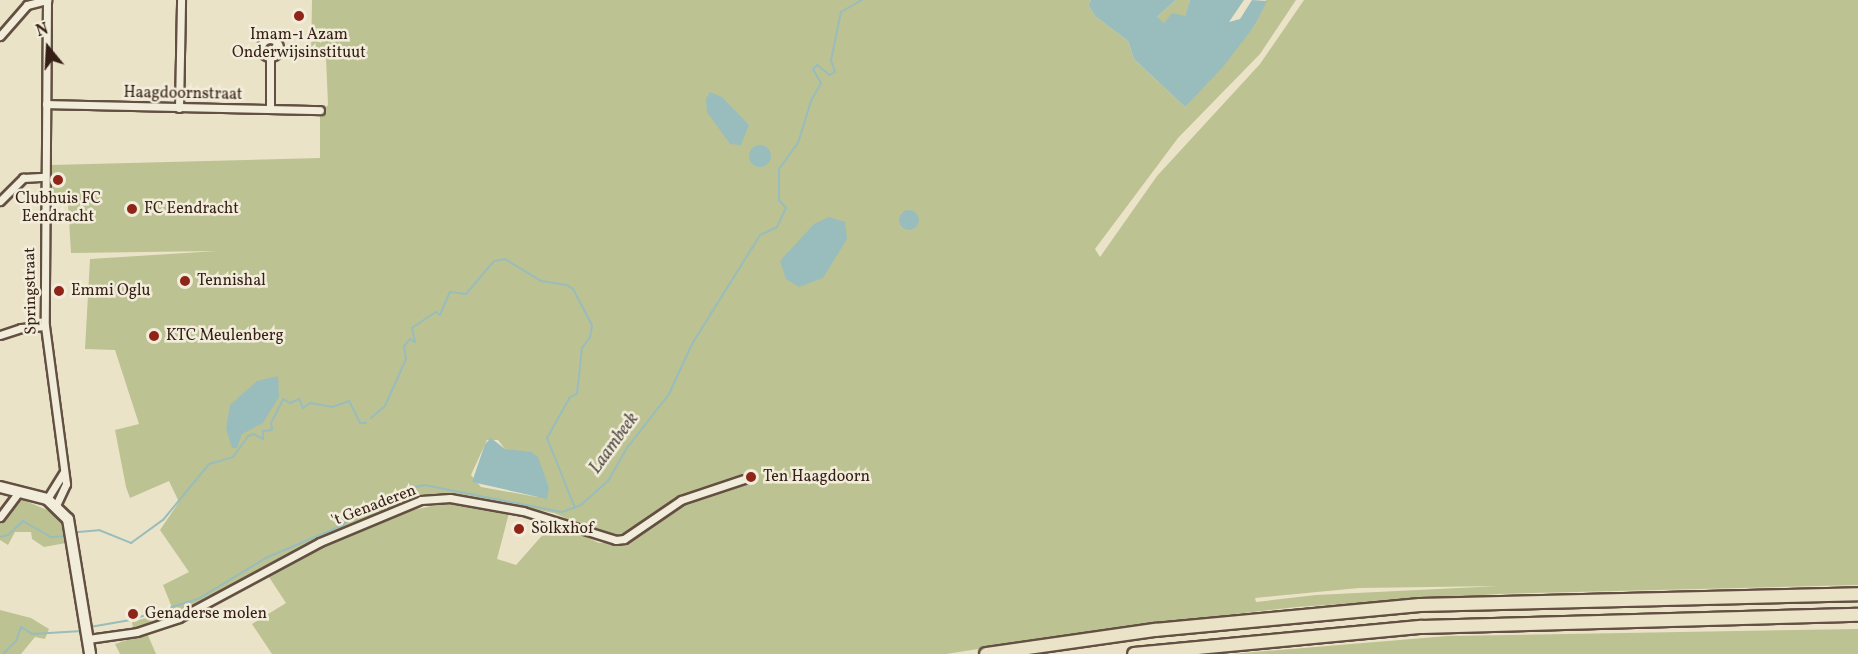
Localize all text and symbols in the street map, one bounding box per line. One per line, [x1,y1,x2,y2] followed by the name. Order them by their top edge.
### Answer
[292,9,306,23] marker: Imam-ı Azam Onderwijsinstituut
[18,18,78,78] north arrow
[34,19,51,43] text: N
[232,25,366,63] place label: Imam-ı Azam Onderwijsinstituut
[123,83,243,105] street label: Haagdoornstraat
[51,173,65,187] marker: Clubhuis FC Eendracht
[15,189,101,227] place label: Clubhuis FC Eendracht
[144,199,239,219] place label: FC Eendracht
[125,202,139,216] marker: FC Eendracht
[21,247,41,335] street label: Springstraat
[197,271,266,291] place label: Tennishal
[178,274,192,288] marker: Tennishal
[71,281,151,301] place label: Emmi Oglu
[52,284,66,298] marker: Emmi Oglu
[166,326,284,346] place label: KTC Meulenberg
[147,329,161,343] marker: KTC Meulenberg
[586,409,644,479] water label: Laambeek
[763,467,870,487] place label: Ten Haagdoorn
[744,470,758,484] marker: Ten Haagdoorn
[329,481,419,531] street label: 't Genaderen
[531,519,594,539] place label: Solkxhof
[512,522,526,536] marker: Solkxhof
[145,604,267,624] place label: Genaderse molen
[126,607,140,621] marker: Genaderse molen

